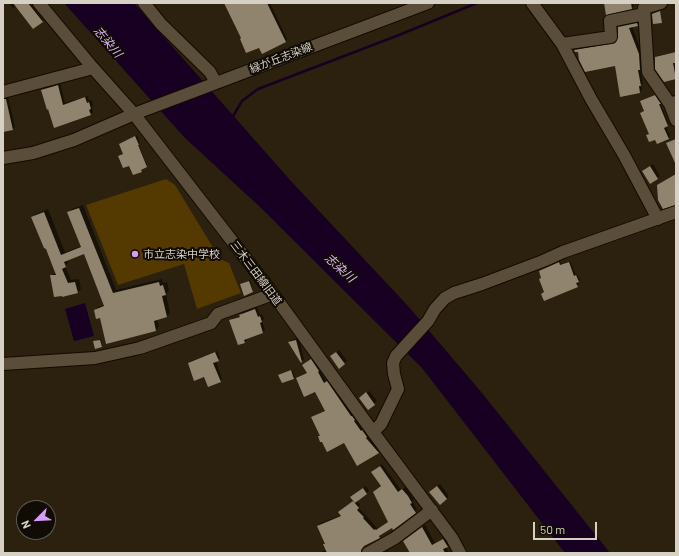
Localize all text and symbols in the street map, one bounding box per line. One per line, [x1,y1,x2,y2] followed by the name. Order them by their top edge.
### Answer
[91,24,125,60] water label: 志染川
[248,40,314,76] street label: 緑が丘志染線
[228,238,284,308] street label: 三木三田線旧道
[143,247,220,261] place label: 市立志染中学校
[130,249,140,259] marker: 市立志染中学校
[322,251,358,285] water label: 志染川
[16,500,56,540] north arrow
[535,514,599,540] scale bar
[18,519,33,531] text: N
[540,522,565,536] text: 50 m

